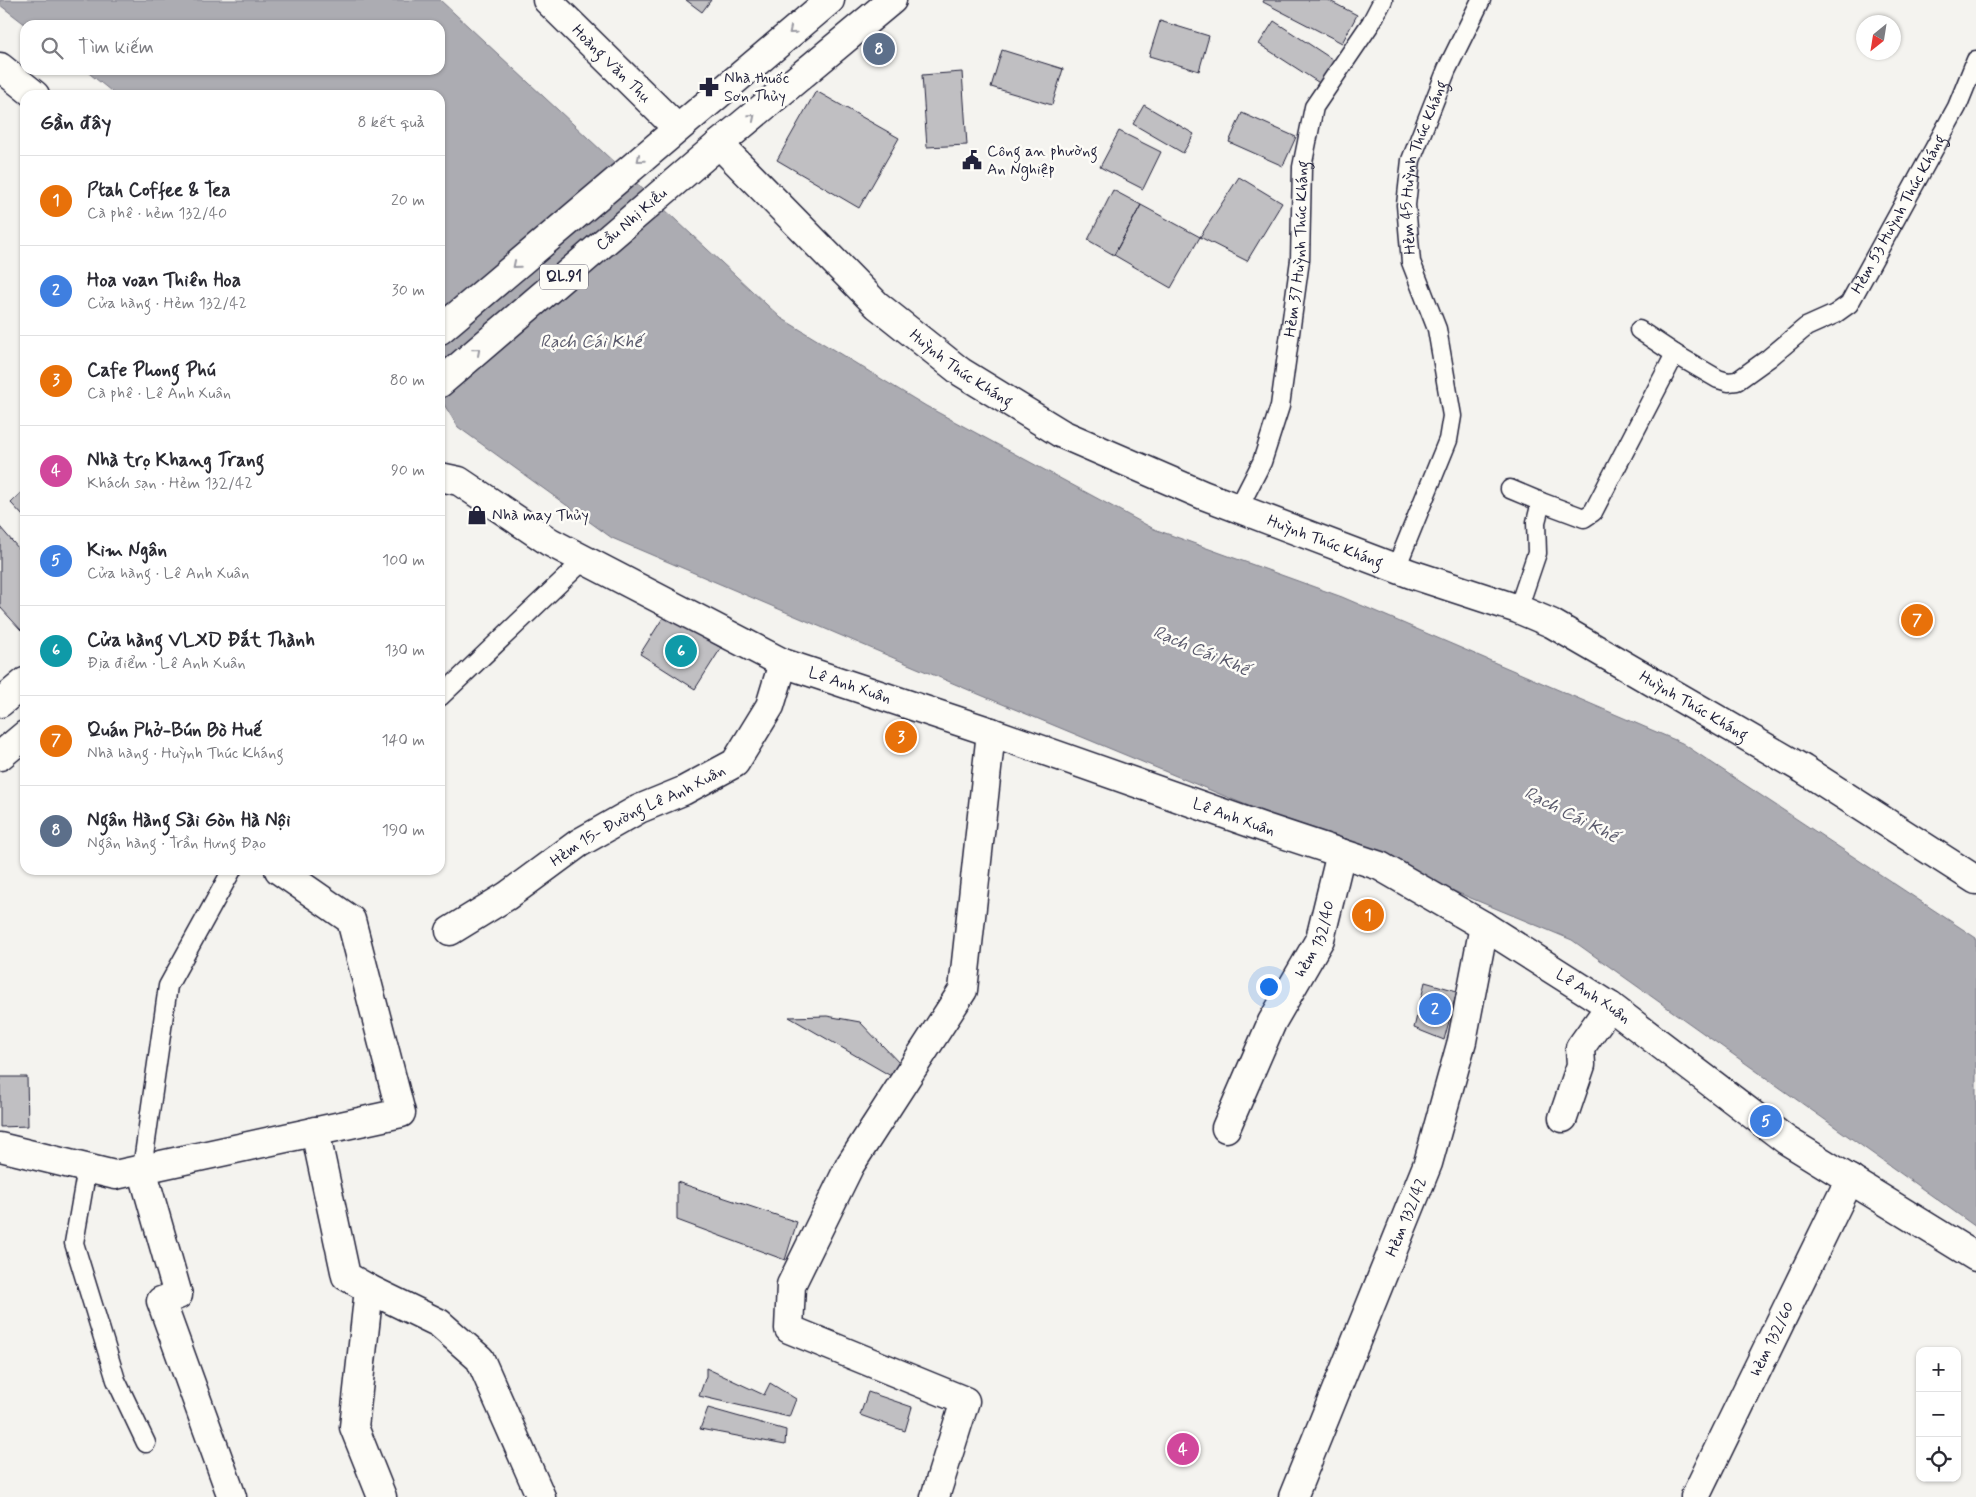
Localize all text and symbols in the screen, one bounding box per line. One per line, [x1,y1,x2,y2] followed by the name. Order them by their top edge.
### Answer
[1856,15,1901,60] north arrow
[20,20,445,75] search box
[567,20,656,108] street label: Hoàng Văn Thụ
[789,26,798,34] one-way arrow
[863,30,895,68] pin: 8
[38,34,66,62] icon: search
[78,35,154,60] text: Tìm kiếm
[724,68,790,107] place label: Nhà thuốc Sơn Thủy
[698,76,720,98] pharmacy icon: Nhà thuốc Sơn Thủy
[1395,77,1453,256] street label: Hẻm 45 Huỳnh Thúc Kháng
[40,109,111,137] text: Gần đây
[358,112,425,133] text: 8 kết quả
[746,114,755,123] one-way arrow
[1846,131,1951,297] street label: Hẻm 53 Huỳnh Thúc Kháng
[987,141,1098,181] place label: Công an phường An Nghiệp
[961,149,983,171] public building icon: Công an phường An Nghiệp
[636,154,645,163] one-way arrow
[1279,158,1315,338] street label: Hẻm 37 Huỳnh Thúc Kháng
[87,178,231,203] text: Ptah Coffee & Tea
[591,183,671,255] street label: Cầu Nhị Kiều
[52,190,60,211] text: 1
[391,190,425,211] text: 20 m
[87,203,227,224] text: Cà phê · hẻm 132/40
[513,259,522,267] one-way arrow
[540,264,588,290] road number: QL.91
[87,268,241,293] text: Hoa voan Thiên Hoa
[52,280,60,301] text: 2
[392,280,425,301] text: 30 m
[87,293,247,314] text: Cửa hàng · Hẻm 132/42
[905,324,1017,413] street label: Huỳnh Thúc Kháng
[540,330,646,354] water label: Rạch Cái Khế
[471,348,480,357] one-way arrow
[87,358,215,383] text: Cafe Phong Phú
[52,370,60,391] text: 3
[390,370,425,391] text: 80 m
[87,383,231,404] text: Cà phê · Lê Anh Xuân
[87,448,264,473] text: Nhà trọ Khang Trang
[51,460,61,481] text: 4
[391,460,425,481] text: 90 m
[87,473,253,494] text: Khách sạn · Hẻm 132/42
[466,504,488,526] shop icon: Nhà may Thủy
[492,505,589,526] place label: Nhà may Thủy
[1264,510,1386,574] street label: Huỳnh Thúc Kháng
[87,538,167,563] text: Kim Ngân
[51,550,61,571] text: 5
[382,550,425,571] text: 100 m
[87,563,249,584] text: Cửa hàng · Lê Anh Xuân
[1901,601,1933,639] pin: 7
[1149,620,1257,684] water label: Rạch Cái Khế
[87,628,315,653] text: Cửa hàng VLXD Đắt Thành
[665,632,697,670] pin: 6
[52,640,60,661] text: 6
[384,640,425,661] text: 130 m
[87,653,246,674] text: Địa điểm · Lê Anh Xuân
[806,662,894,709] street label: Lê Anh Xuân
[1635,666,1752,746] street label: Huỳnh Thúc Kháng
[87,718,262,743] text: Quán Phở-Bún Bò Huế
[885,718,917,756] pin: 3
[51,730,61,751] text: 7
[381,730,425,751] text: 140 m
[87,743,284,764] text: Nhà hàng · Huỳnh Thúc Kháng
[546,760,729,871] street label: Hẻm 15- Đường Lê Anh Xuân
[1520,781,1626,851] water label: Rạch Cái Khế
[1190,793,1278,841] street label: Lê Anh Xuân
[87,808,291,833] text: Ngân Hàng Sài Gòn Hà Nội
[51,820,61,841] text: 8
[382,820,425,841] text: 190 m
[87,833,266,854] text: Ngân hàng · Trần Hưng Đạo
[1352,896,1384,934] pin: 1
[1290,898,1340,981] street label: hẻm 132/40
[1552,964,1635,1029] street label: Lê Anh Xuân
[1256,974,1282,1000] your location
[1419,990,1451,1028] pin: 2
[1750,1102,1782,1140] pin: 5
[1381,1174,1432,1260] street label: Hẻm 132/42
[1745,1298,1799,1380] street label: hẻm 132/60
[1916,1347,1961,1482] map controls
[1916,1347,1961,1392] button: +
[1916,1392,1961,1437] button: −
[1167,1430,1199,1468] pin: 4
[1916,1437,1961,1482] button: locate

